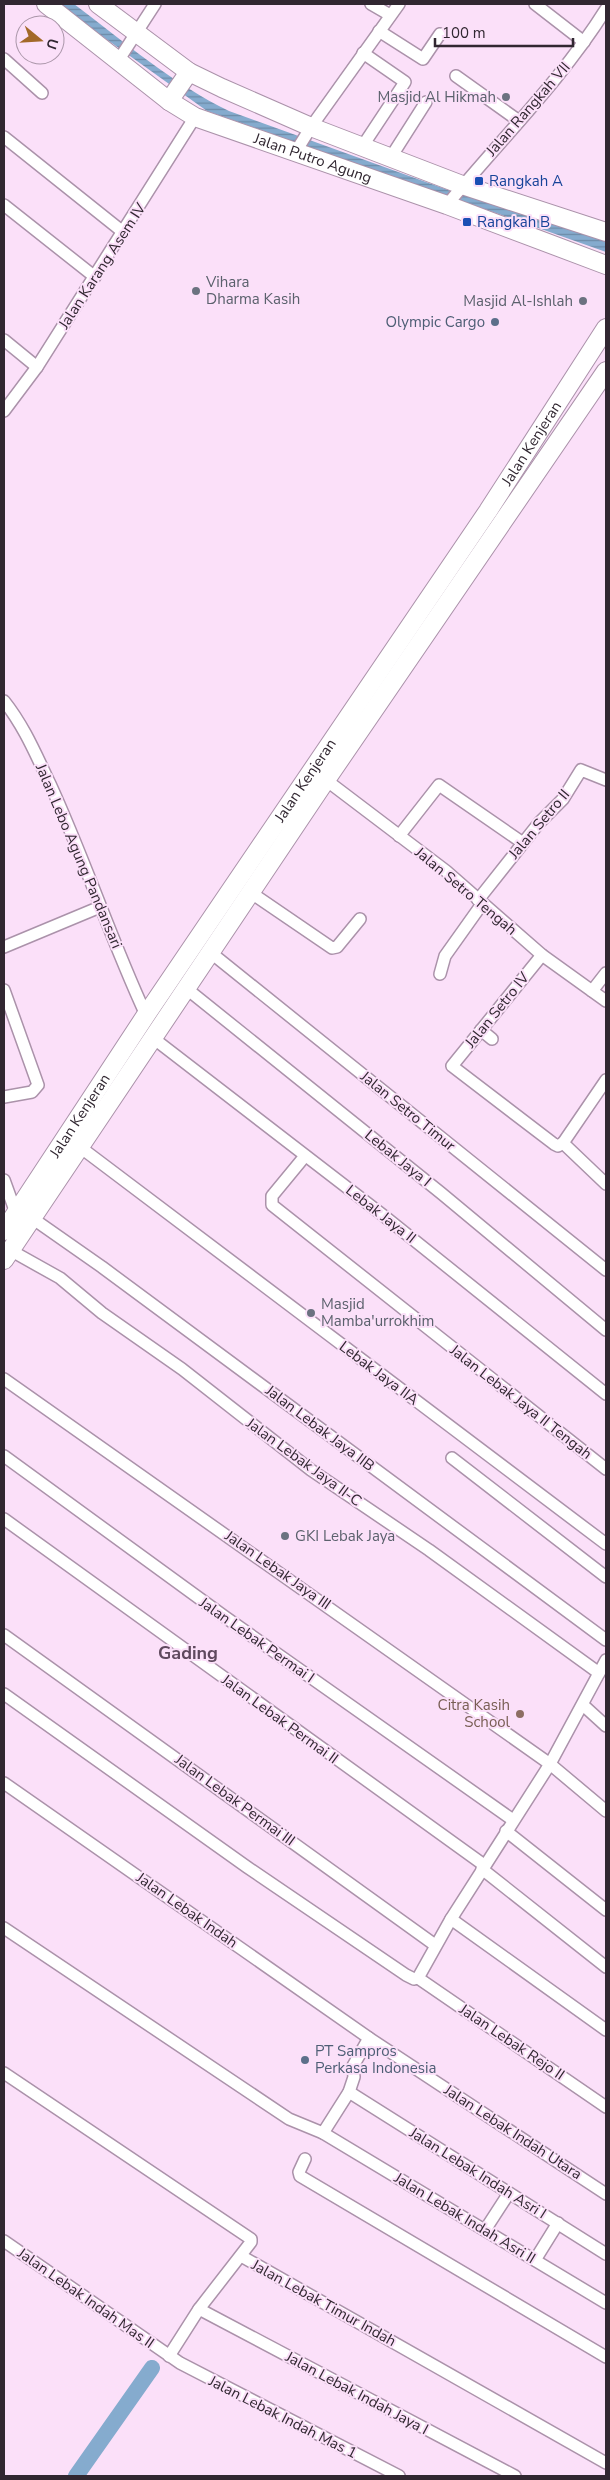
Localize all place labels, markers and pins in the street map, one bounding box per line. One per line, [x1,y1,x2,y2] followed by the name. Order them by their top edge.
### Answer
[377,87,496,107] place label: Masjid Al Hikmah
[500,91,512,103] marker: Masjid Al Hikmah
[489,171,563,191] place label: Rangkah A
[473,175,485,187] marker: Rangkah A
[477,212,550,232] place label: Rangkah B
[461,216,473,228] marker: Rangkah B
[205,272,300,309] place label: Vihara Dharma Kasih
[190,285,202,297] marker: Vihara Dharma Kasih
[463,291,573,311] place label: Masjid Al-Ishlah
[577,295,589,307] marker: Masjid Al-Ishlah
[385,312,485,332] place label: Olympic Cargo
[489,316,501,328] marker: Olympic Cargo
[321,1294,434,1331] place label: Masjid Mamba'urrokhim
[305,1307,317,1319] marker: Masjid Mamba'urrokhim
[295,1526,395,1546] place label: GKI Lebak Jaya
[279,1530,291,1542] marker: GKI Lebak Jaya
[438,1695,511,1732] place label: Citra Kasih School
[514,1708,526,1720] marker: Citra Kasih School
[315,2041,437,2078] place label: PT Sampros Perkasa Indonesia
[299,2054,311,2066] marker: PT Sampros Perkasa Indonesia

